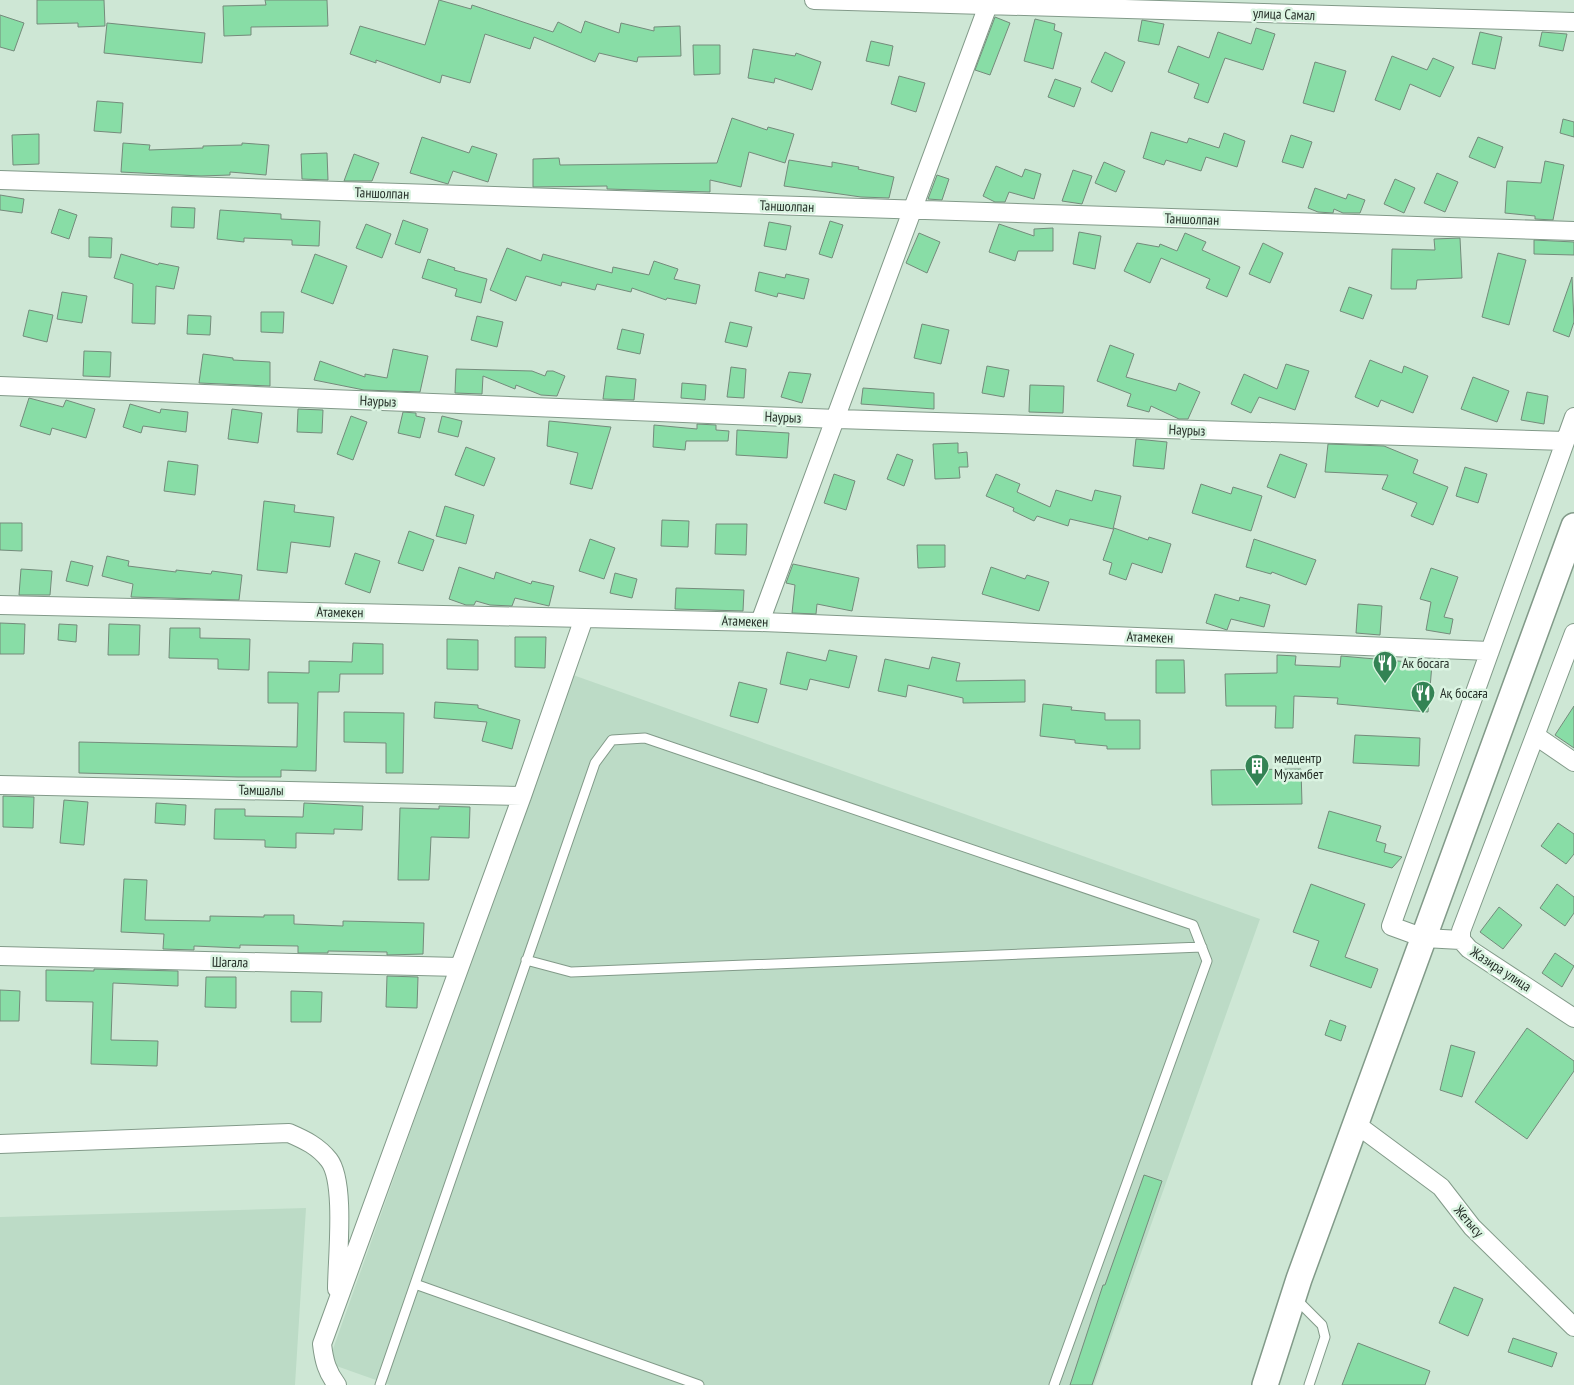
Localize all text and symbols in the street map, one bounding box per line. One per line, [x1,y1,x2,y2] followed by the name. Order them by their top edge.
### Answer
[1253,4,1315,24] street label: улица Самал
[354,183,410,203] street label: Таншолпан
[759,196,815,216] street label: Таншолпан
[1164,209,1220,229] street label: Таншолпан
[359,391,397,411] street label: Наурыз
[764,407,802,427] street label: Наурыз
[1168,420,1206,440] street label: Наурыз
[317,603,363,621] street label: Атамекен
[721,611,769,631] street label: Атамекен
[1126,627,1174,647] street label: Атамекен
[1372,650,1398,684] restaurant icon: Ак босага
[1402,654,1449,672] place label: Ак босага
[1410,680,1436,714] restaurant icon: Ақ босаға
[1440,684,1488,702] place label: Ақ босаға
[1274,749,1324,783] place label: медцентр Мухамбет
[1244,753,1270,787] building icon: медцентр Мухамбет
[238,781,284,799] street label: Тамшалы
[1466,942,1535,995] street label: Жазира улица
[212,953,248,971] street label: Шагала
[1450,1201,1488,1241] street label: Жетысу

